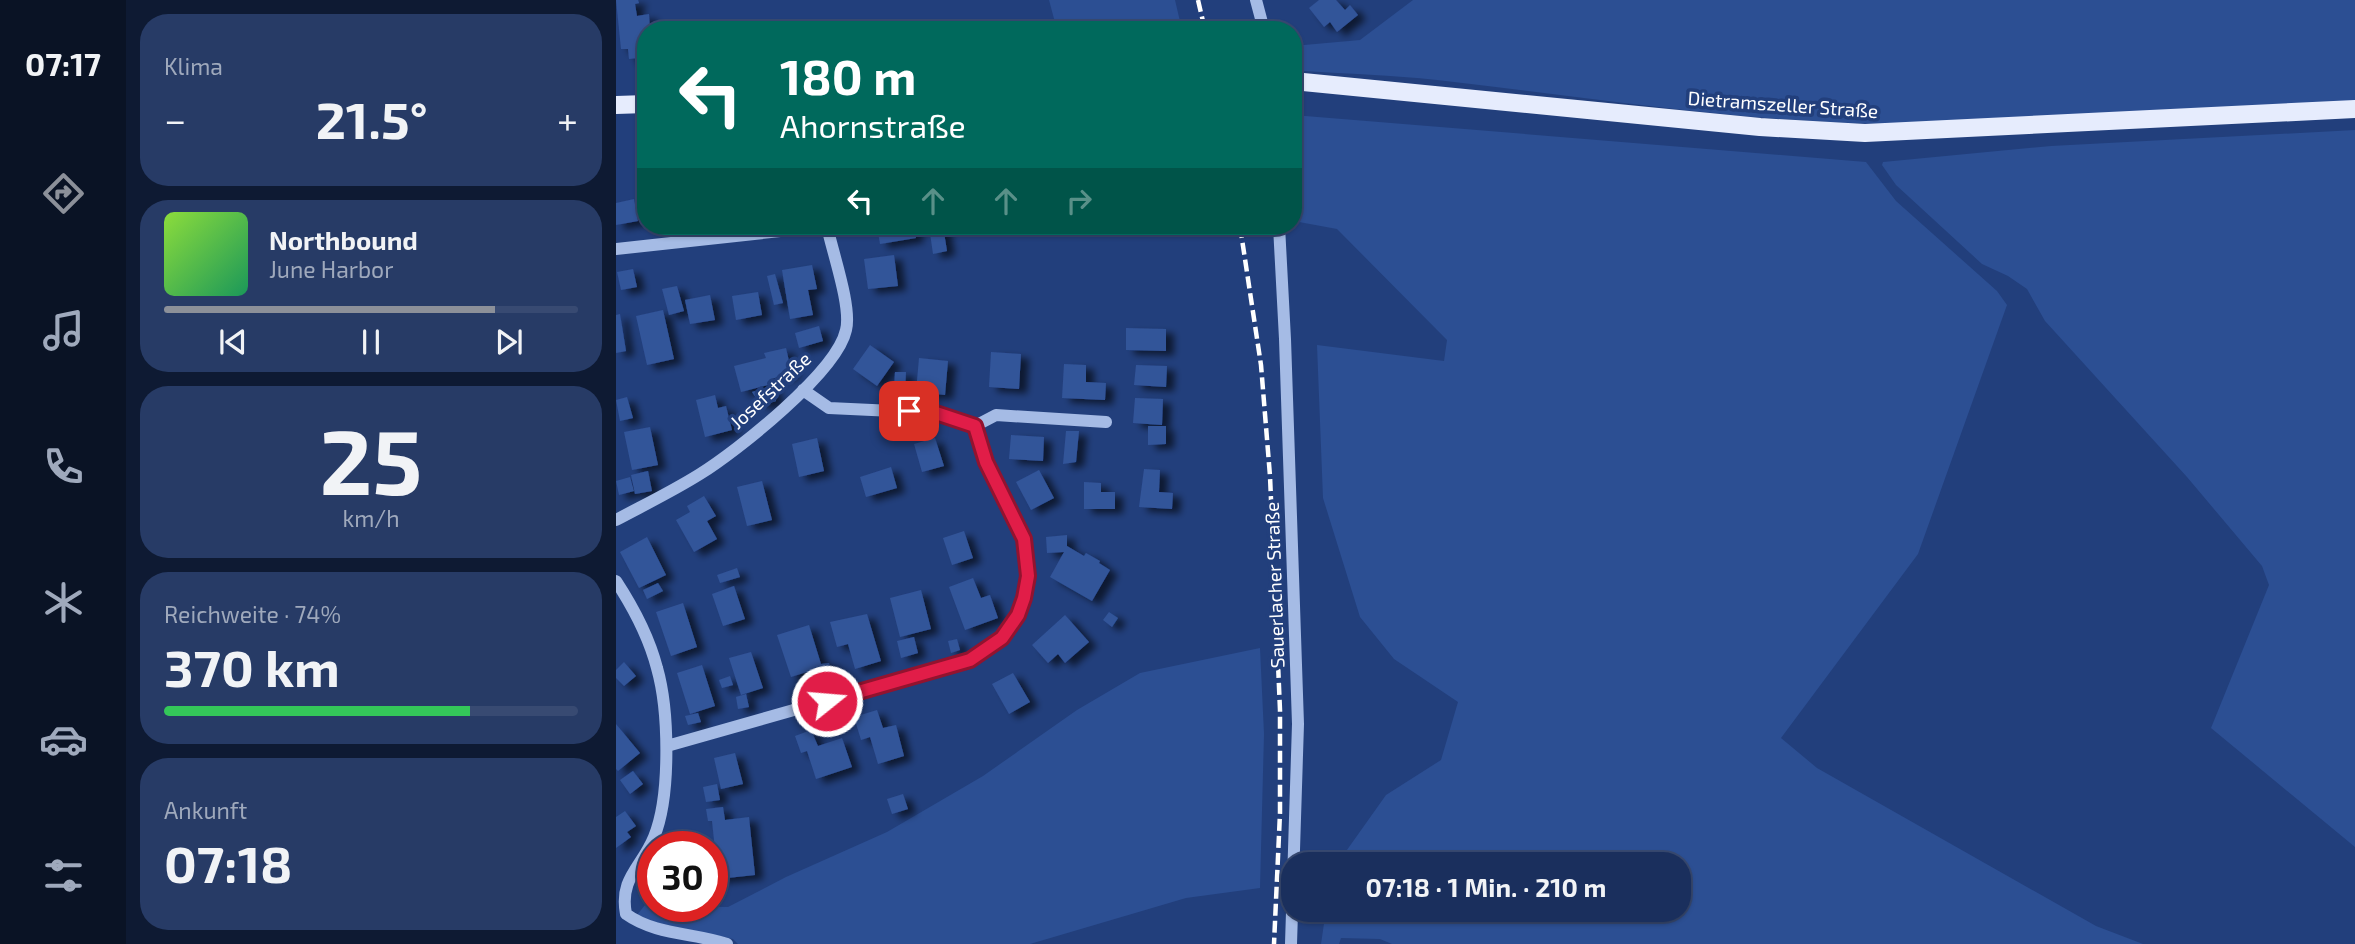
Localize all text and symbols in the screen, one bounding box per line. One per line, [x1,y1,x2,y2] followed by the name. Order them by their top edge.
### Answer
[25,44,101,82] text: 07:17
[780,46,916,105] text: 180 m
[665,49,756,140] icon: left
[164,52,223,80] text: Klima
[1687,86,1879,122] street label: Dietramszeller Straße
[316,87,428,149] text: 21.5°
[164,96,186,142] text: −
[557,96,578,142] text: +
[780,106,966,144] text: Ahornstraße
[39,169,88,218] icon: directions
[841,182,879,220] icon: left
[914,182,952,220] icon: ahead
[987,182,1025,220] icon: ahead
[1060,182,1098,220] icon: right
[269,224,418,255] text: Northbound
[269,255,393,283] text: June Harbor
[39,306,88,355] icon: music
[214,323,252,361] icon: previous
[352,323,390,361] icon: pause
[490,323,528,361] icon: next
[725,347,815,433] street label: Josefstraße
[879,381,939,441] pin
[890,392,928,430] icon: arrive
[319,404,423,513] text: 25
[39,442,88,491] icon: phone
[1260,501,1288,669] street label: Sauerlacher Straße
[342,504,400,532] text: km/h
[39,578,88,627] icon: climate
[164,600,341,628] text: Reichweite · 74%
[164,635,340,697] text: 370 km
[790,664,864,738] position arrow
[39,715,88,764] icon: car
[164,796,247,824] text: Ankunft
[164,831,293,893] text: 07:18
[637,831,728,922] speed limit sign: 30
[39,851,88,900] icon: filters
[1366,871,1606,902] text: 07:18 · 1 Min. · 210 m

